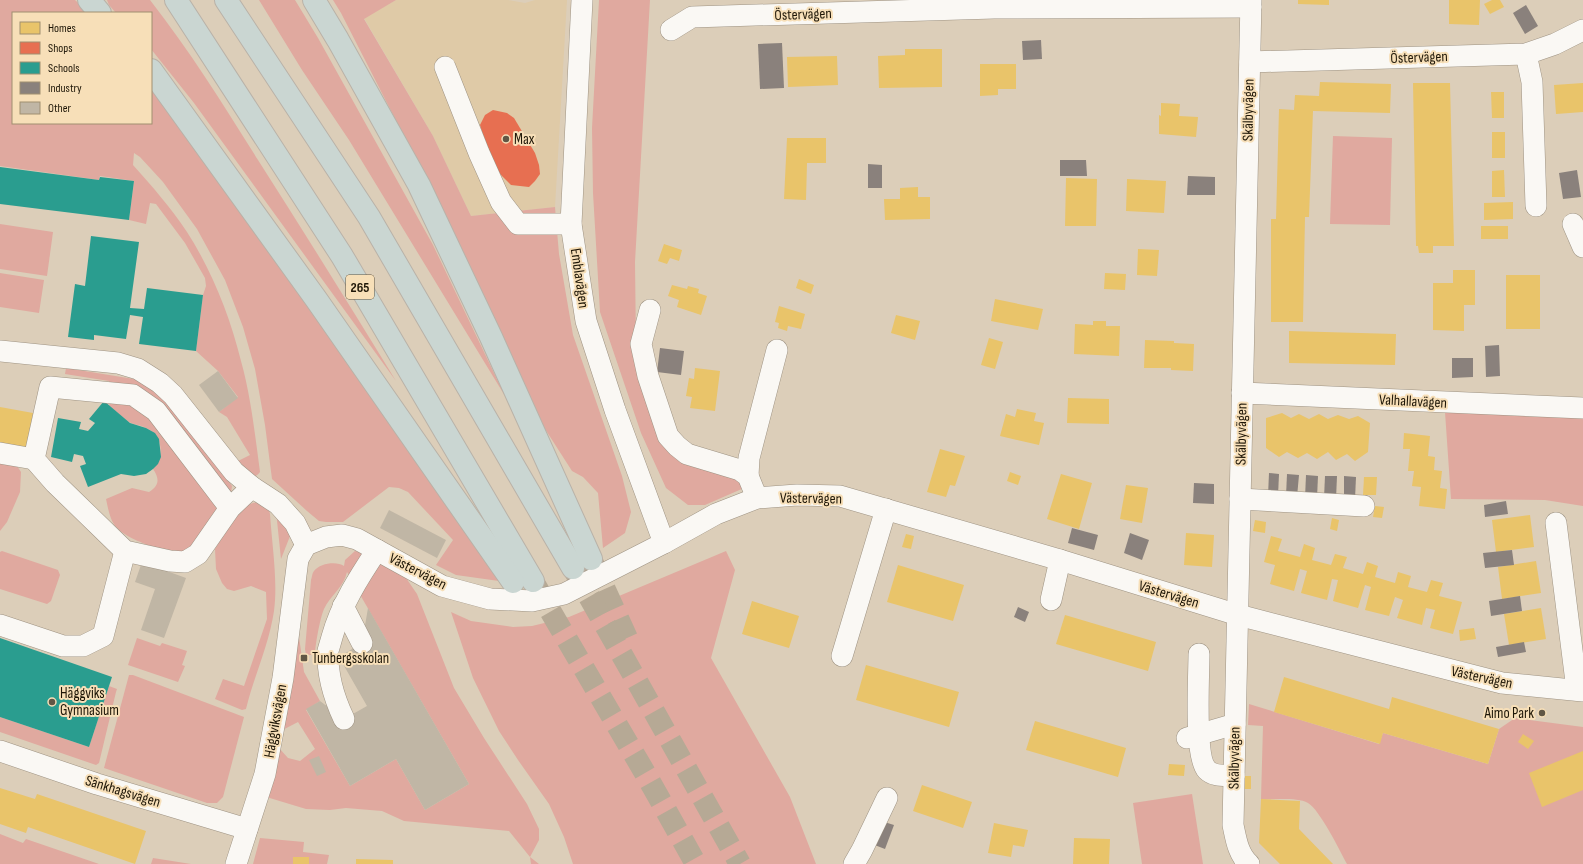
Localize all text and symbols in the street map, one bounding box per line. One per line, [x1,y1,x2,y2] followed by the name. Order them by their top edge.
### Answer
[774,4,832,25] street label: Östervägen
[12,12,152,124] legend
[48,21,76,36] text: Homes
[48,41,73,56] text: Shops
[1390,47,1448,68] street label: Östervägen
[48,61,80,76] text: Schools
[1238,79,1259,141] street label: Skälbyvägen
[48,81,82,96] text: Industry
[48,101,72,116] text: Other
[514,130,535,149] place label: Max
[501,134,511,144] marker: Max
[566,247,593,309] street label: Emblavägen
[346,275,374,299] road number: 265
[1379,390,1447,413] street label: Valhallavägen
[1231,403,1252,465] street label: Skälbyvägen
[780,488,842,509] street label: Västervägen
[386,549,450,594] street label: Västervägen
[1136,576,1201,613] street label: Västervägen
[312,649,389,668] place label: Tunbergsskolan
[299,653,309,663] marker: Tunbergsskolan
[1450,662,1514,693] street label: Västervägen
[260,683,291,759] street label: Häggviksvägen
[60,684,119,720] place label: Häggviks Gymnasium
[47,697,57,707] marker: Häggviks Gymnasium
[1484,704,1534,723] place label: Aimo Park
[1537,708,1547,718] marker: Aimo Park
[1224,727,1245,789] street label: Skälbyvägen
[83,771,163,812] street label: Sänkhagsvägen

